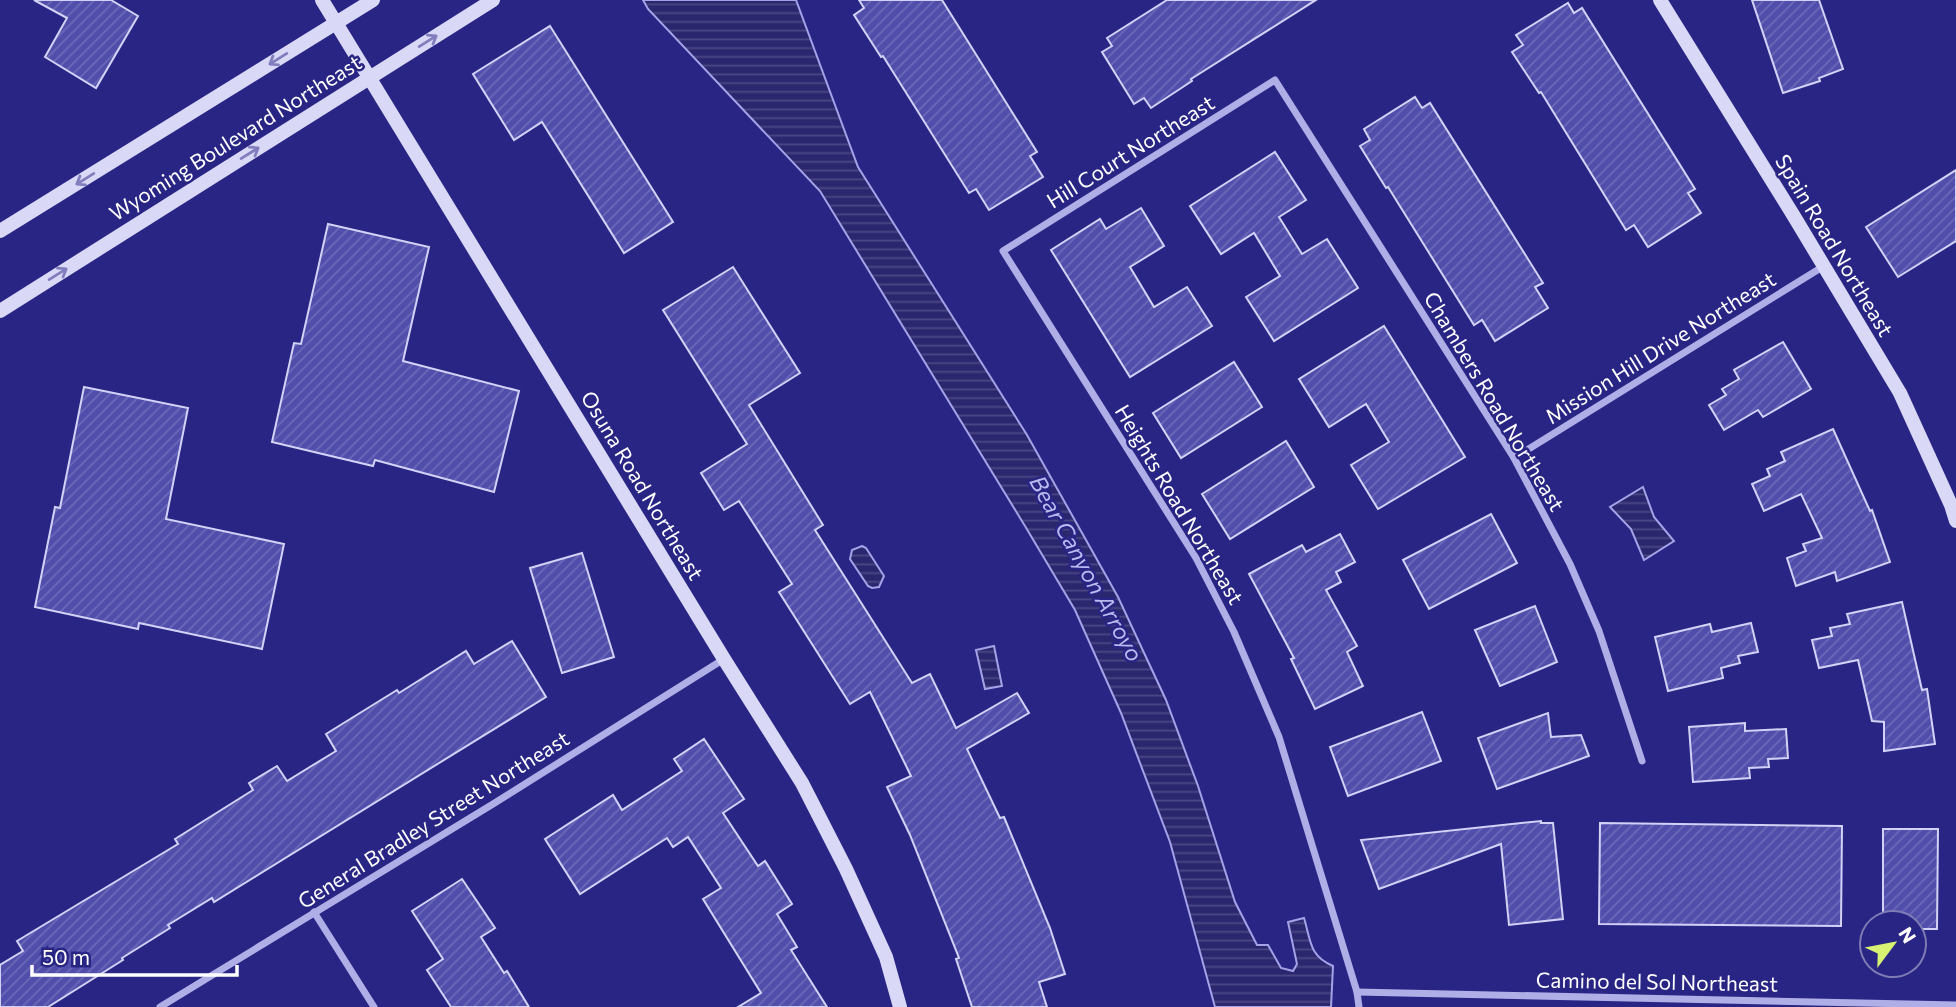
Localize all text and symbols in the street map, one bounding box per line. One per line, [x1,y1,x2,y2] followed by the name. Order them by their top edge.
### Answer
[417,34,437,48] one-way arrow
[104,49,366,225] street label: Wyoming Boulevard Northeast
[269,52,288,67] one-way arrow
[1041,89,1219,213] street label: Hill Court Northeast
[240,146,259,160] one-way arrow
[1771,149,1899,341] street label: Spain Road Northeast
[75,172,95,186] one-way arrow
[1540,266,1780,428] street label: Mission Hill Drive Northeast
[47,267,67,281] one-way arrow
[1420,287,1570,515] street label: Chambers Road Northeast
[577,386,709,584] street label: Osuna Road Northeast
[1110,400,1250,608] street label: Heights Road Northeast
[1024,470,1150,666] water label: Bear Canyon Arroyo
[293,725,573,913] street label: General Bradley Street Northeast
[1858,909,1928,979] north arrow
[1894,923,1921,947] text: N
[32,934,236,978] scale bar
[42,944,90,969] text: 50 m
[1536,966,1778,996] street label: Camino del Sol Northeast

